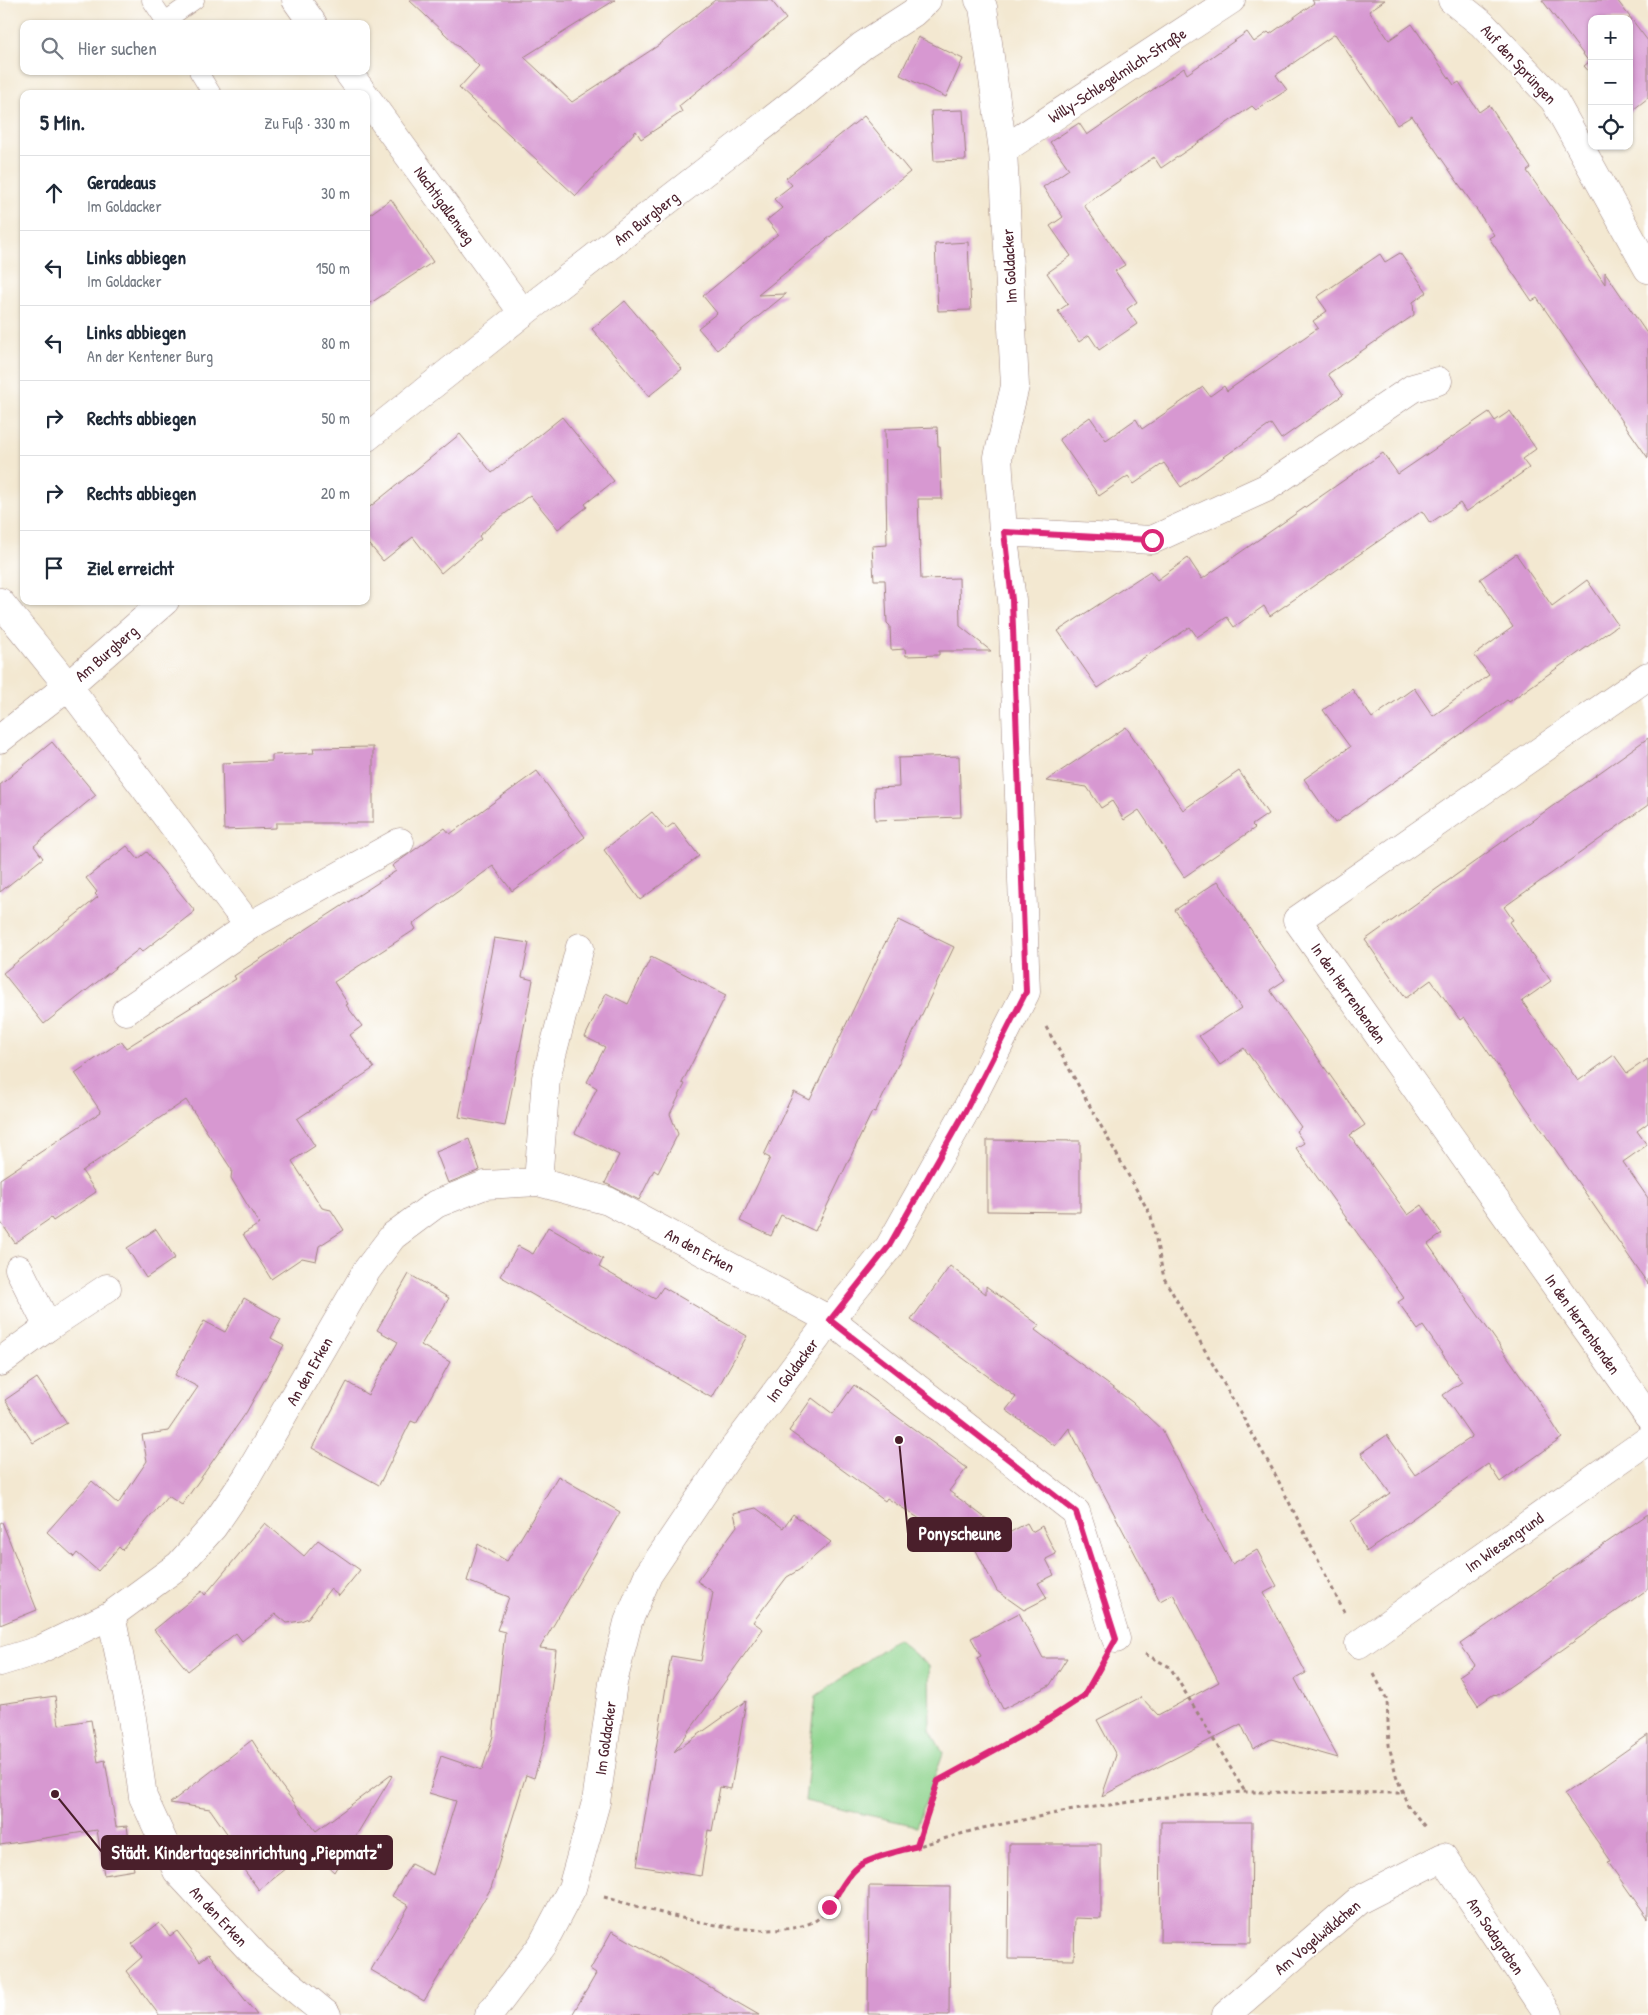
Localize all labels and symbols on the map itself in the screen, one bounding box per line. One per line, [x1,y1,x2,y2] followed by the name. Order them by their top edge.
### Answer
[1476,19,1562,109] street label: Auf den Sprüngen
[1044,22,1191,128] street label: Willy-Schlegelmilch-Straße
[409,161,481,249] street label: Nachtigallenweg
[609,186,683,250] street label: Am Burgberg
[996,228,1022,304] street label: Im Goldacker
[1141,529,1164,552] route start
[70,620,142,686] street label: Am Burgberg
[1306,938,1392,1048] street label: In den Herrenbenden
[661,1223,739,1277] street label: An den Erken
[1540,1269,1626,1379] street label: In den Herrenbenden
[281,1333,337,1409] street label: An den Erken
[761,1334,823,1406] street label: Im Goldacker
[1460,1507,1548,1577] street label: Im Wiesengrund
[908,1518,1011,1551] callout: Ponyscheune
[919,1521,1002,1547] text: Ponyscheune
[589,1700,621,1776] street label: Im Goldacker
[102,1836,392,1869] callout: Städt. Kindertageseinrichtung „Piepmatz"
[112,1840,382,1866] text: Städt. Kindertageseinrichtung „Piepmatz"
[185,1881,253,1951] street label: An den Erken
[1462,1893,1530,1979] street label: Am Sodagraben
[1269,1894,1365,1980] street label: Am Vogelwäldchen
[818,1896,841,1919] route end

